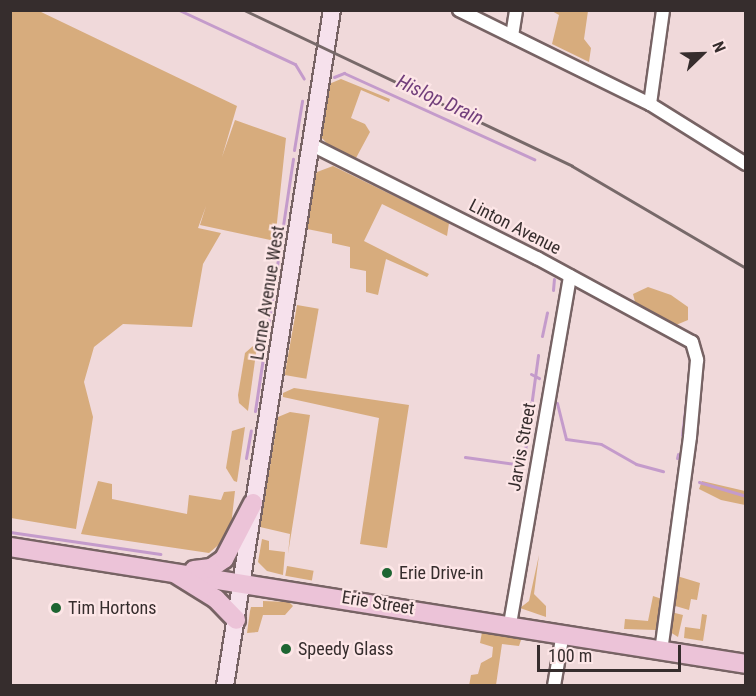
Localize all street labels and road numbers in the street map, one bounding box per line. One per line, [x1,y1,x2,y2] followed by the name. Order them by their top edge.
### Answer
[465,195,565,259] street label: Linton Avenue
[247,224,289,362] street label: Lorne Avenue West
[504,401,540,493] street label: Jarvis Street
[340,587,416,619] street label: Erie Street

